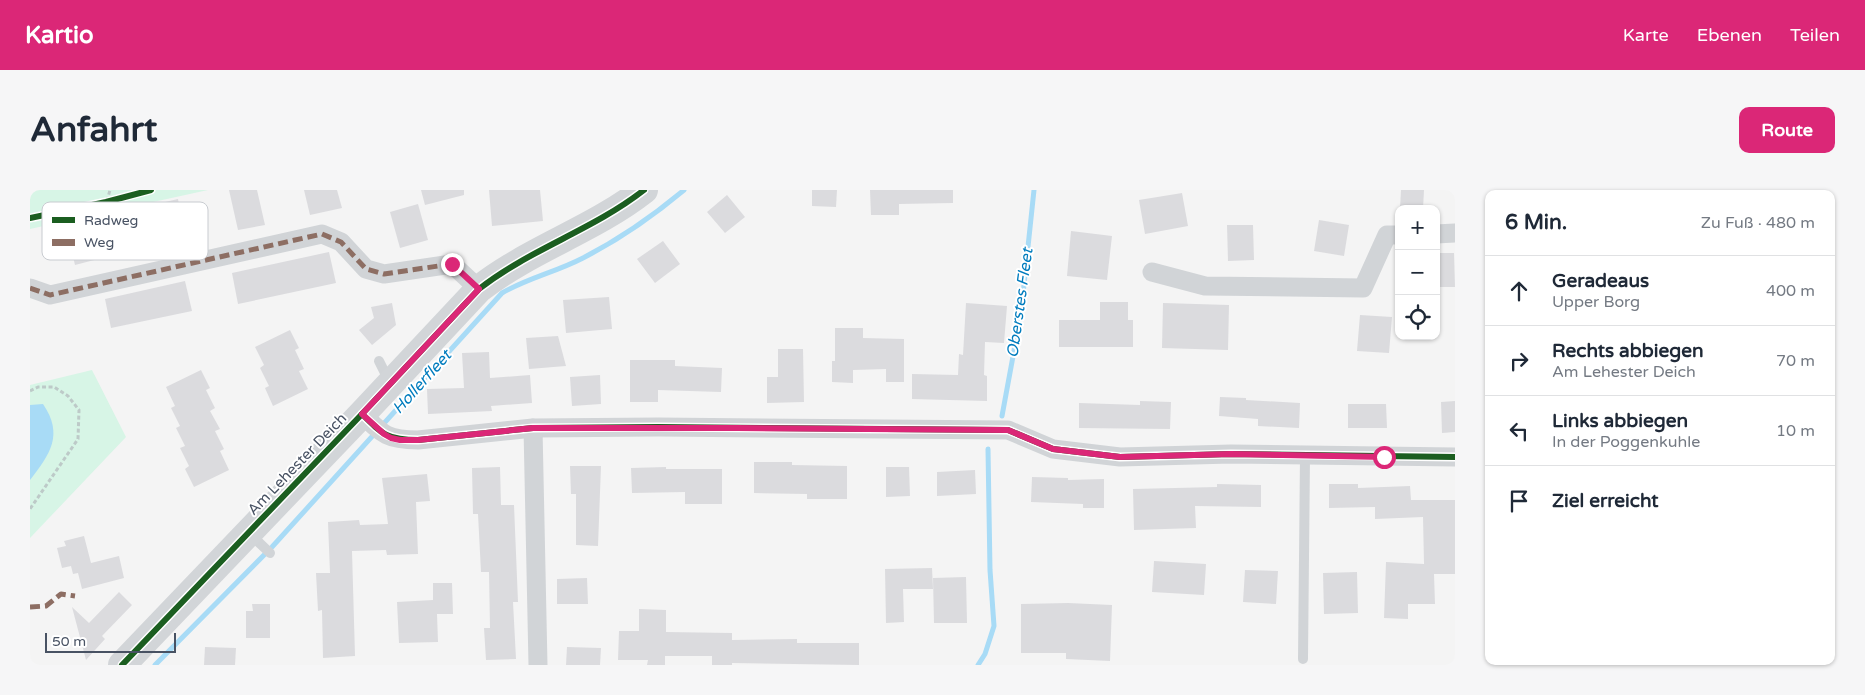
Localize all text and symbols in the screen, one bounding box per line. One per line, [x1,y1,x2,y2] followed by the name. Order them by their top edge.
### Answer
[25,21,94,50] text: Kartio
[1623,24,1669,46] text: Karte
[1697,24,1762,46] text: Ebenen
[1790,24,1840,46] text: Teilen
[1739,107,1835,153] button: Route
[30,109,157,151] text: Anfahrt
[42,202,208,260] legend
[1395,205,1440,340] map controls
[1395,205,1440,250] button: +
[1505,210,1567,235] text: 6 Min.
[84,212,138,229] text: Radweg
[1701,213,1815,233] text: Zu Fuß · 480 m
[84,234,114,251] text: Weg
[1002,245,1038,359] water label: Oberstes Fleet
[1395,250,1440,295] button: −
[441,253,464,276] route end
[1552,270,1649,292] text: Geradeaus
[1505,277,1533,305] icon: ahead
[1766,281,1815,301] text: 400 m
[1552,292,1640,312] text: Upper Borg
[1395,295,1440,340] button: locate
[1552,340,1704,362] text: Rechts abbiegen
[388,345,457,418] water label: Hollerfleet
[1505,347,1533,375] icon: right
[1776,351,1815,371] text: 70 m
[1552,362,1696,382] text: Am Lehester Deich
[244,409,350,519] street label: Am Lehester Deich
[1552,410,1688,432] text: Links abbiegen
[1505,417,1533,445] icon: left
[1776,421,1815,441] text: 10 m
[1552,432,1700,452] text: In der Poggenkuhle
[1373,446,1396,469] route start
[1505,487,1533,515] icon: arrive
[1552,490,1659,512] text: Ziel erreicht
[45,630,176,653] scale bar
[52,633,86,650] text: 50 m

